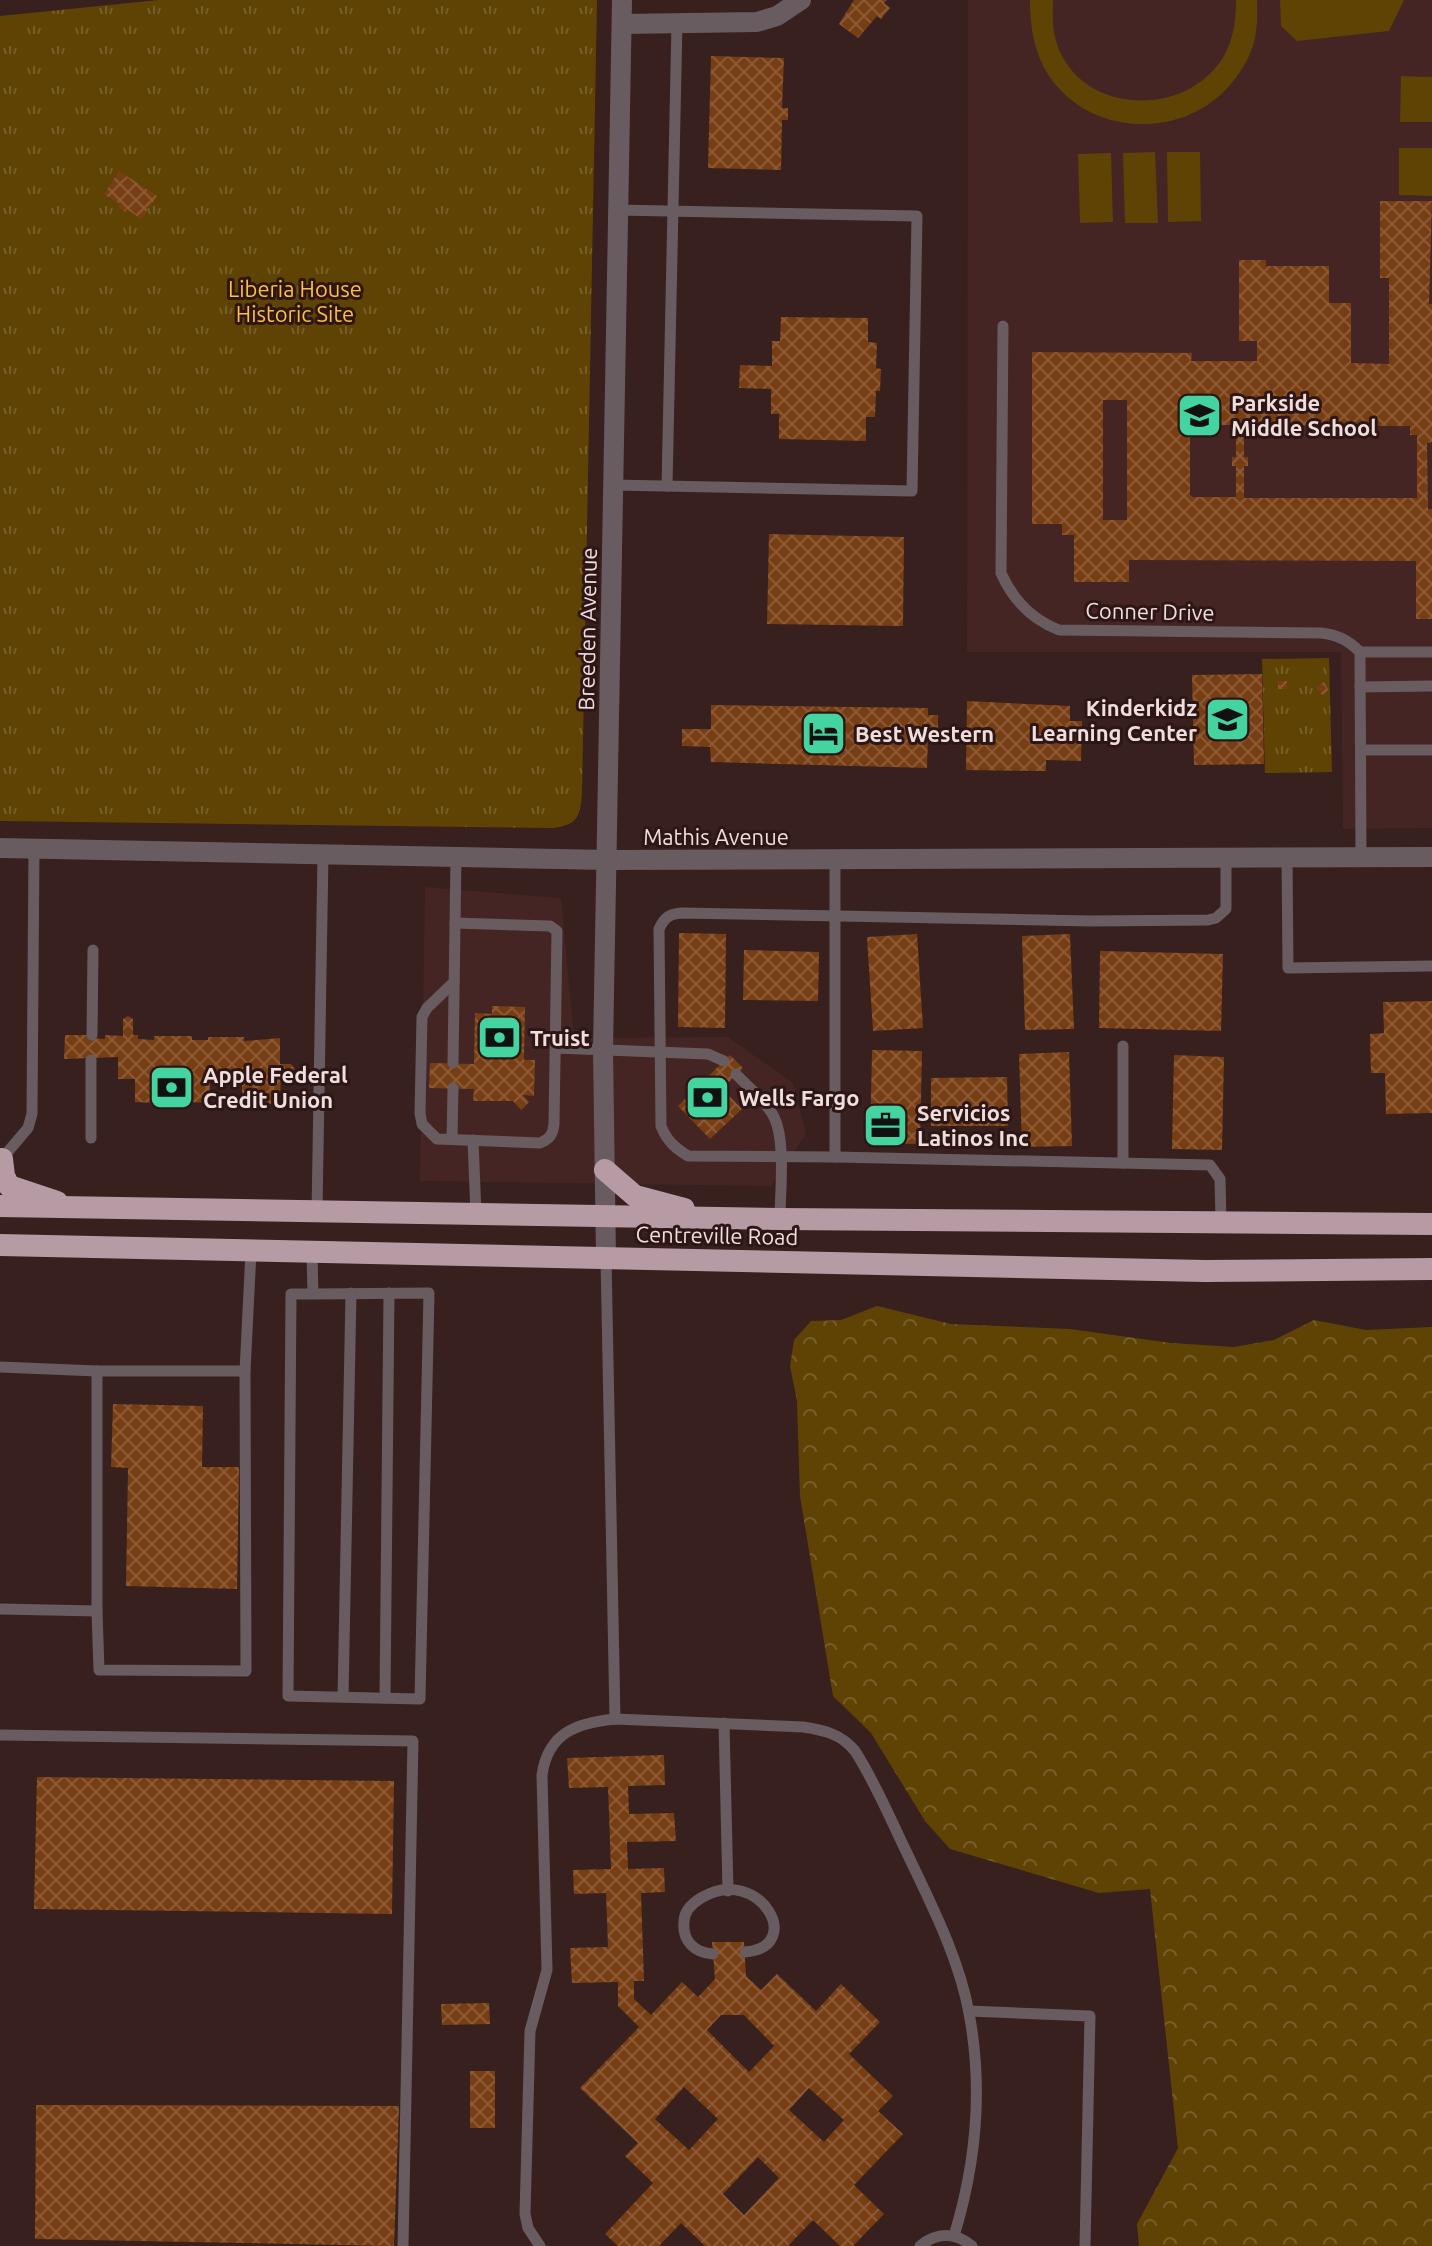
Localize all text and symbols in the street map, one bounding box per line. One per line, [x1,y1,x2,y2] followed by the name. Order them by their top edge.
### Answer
[228,276,362,326] park label: Liberia House Historic Site
[1231,390,1377,440] place label: Parkside Middle School
[1176,391,1224,439] school or university icon: Parkside Middle School
[573,547,601,711] street label: Breeden Avenue
[1085,597,1215,625] street label: Conner Drive
[1031,695,1197,745] place label: Kinderkidz Learning Center
[1204,696,1252,744] school or university icon: Kinderkidz Learning Center
[800,709,848,757] hotel icon: Best Western
[855,721,994,746] place label: Best Western
[643,824,789,849] street label: Mathis Avenue
[475,1013,523,1061] bank icon: Truist
[530,1025,590,1050] place label: Truist
[203,1062,348,1112] place label: Apple Federal Credit Union
[148,1063,196,1111] bank icon: Apple Federal Credit Union
[684,1073,732,1121] bank icon: Wells Fargo
[739,1085,859,1110] place label: Wells Fargo
[917,1100,1029,1150] place label: Servicios Latinos Inc
[862,1101,910,1149] office icon: Servicios Latinos Inc
[635,1221,799,1249] street label: Centreville Road

